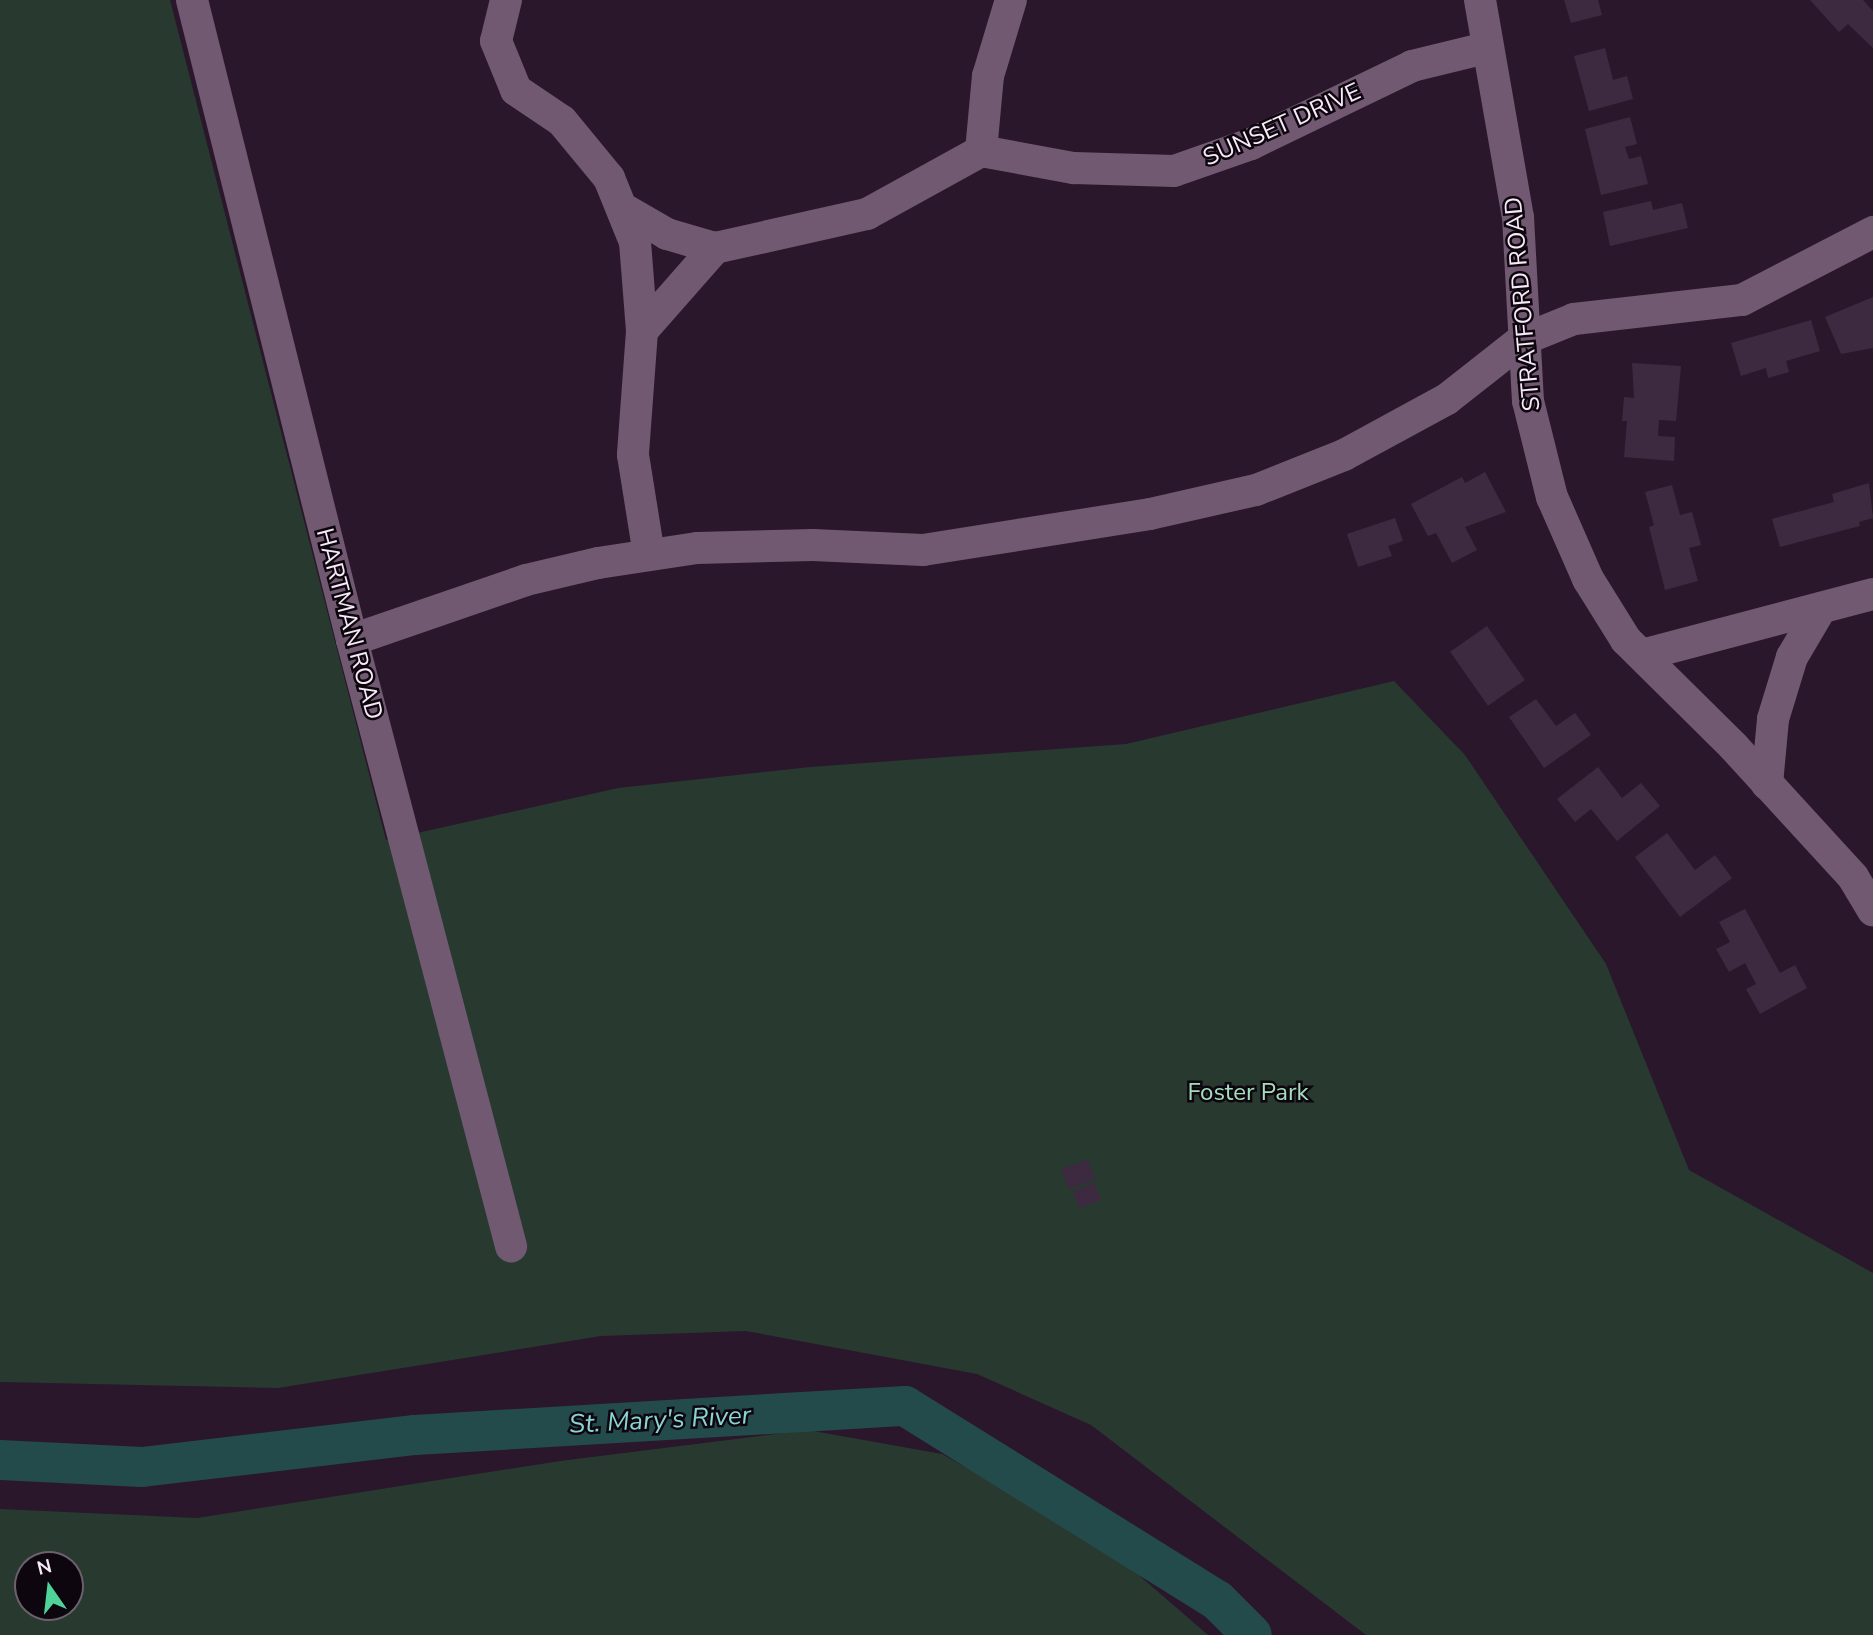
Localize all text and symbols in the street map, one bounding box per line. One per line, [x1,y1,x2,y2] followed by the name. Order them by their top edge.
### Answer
[1199,77,1365,173] street label: SUNSET DRIVE
[1499,196,1547,412] street label: STRATFORD ROAD
[310,525,388,723] street label: HARTMAN ROAD
[1187,1079,1309,1107] park label: Foster Park
[568,1400,752,1440] water label: St. Mary's River
[14,1551,84,1621] north arrow
[34,1553,54,1582] text: N

